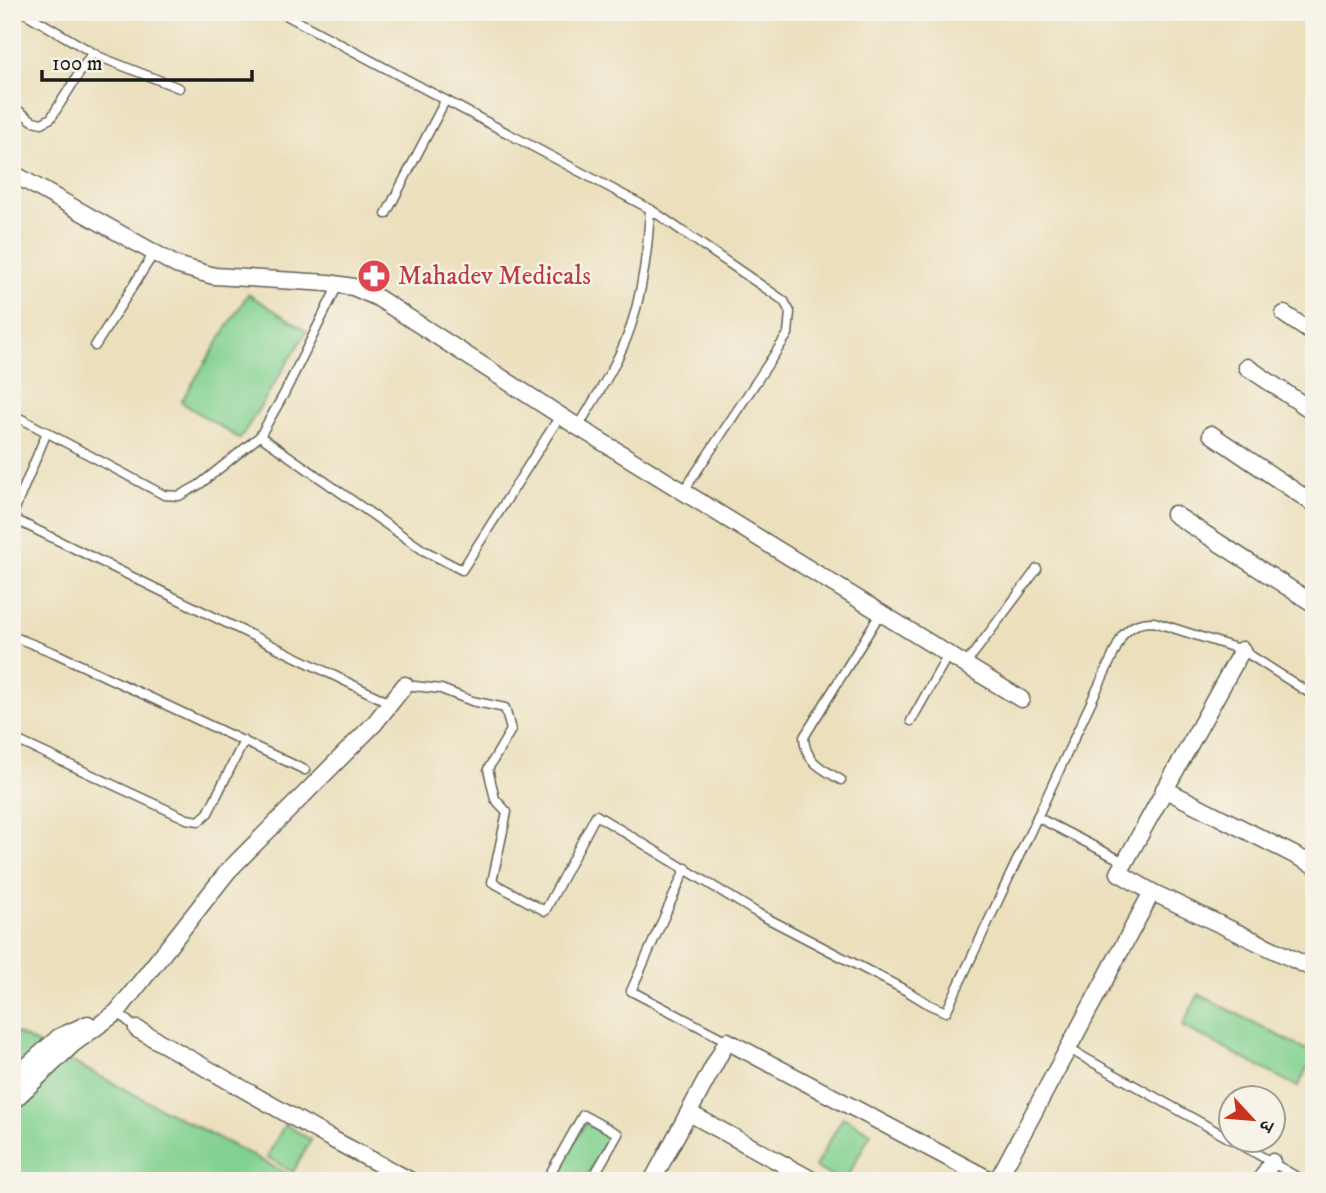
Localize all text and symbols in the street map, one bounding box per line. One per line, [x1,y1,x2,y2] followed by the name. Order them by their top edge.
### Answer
[42,38,252,82] scale bar
[52,51,103,77] text: 100 m
[355,257,393,295] pharmacy icon: Mahadev Medicals
[398,260,591,293] place label: Mahadev Medicals
[1218,1084,1288,1154] north arrow
[1253,1115,1279,1136] text: उ

